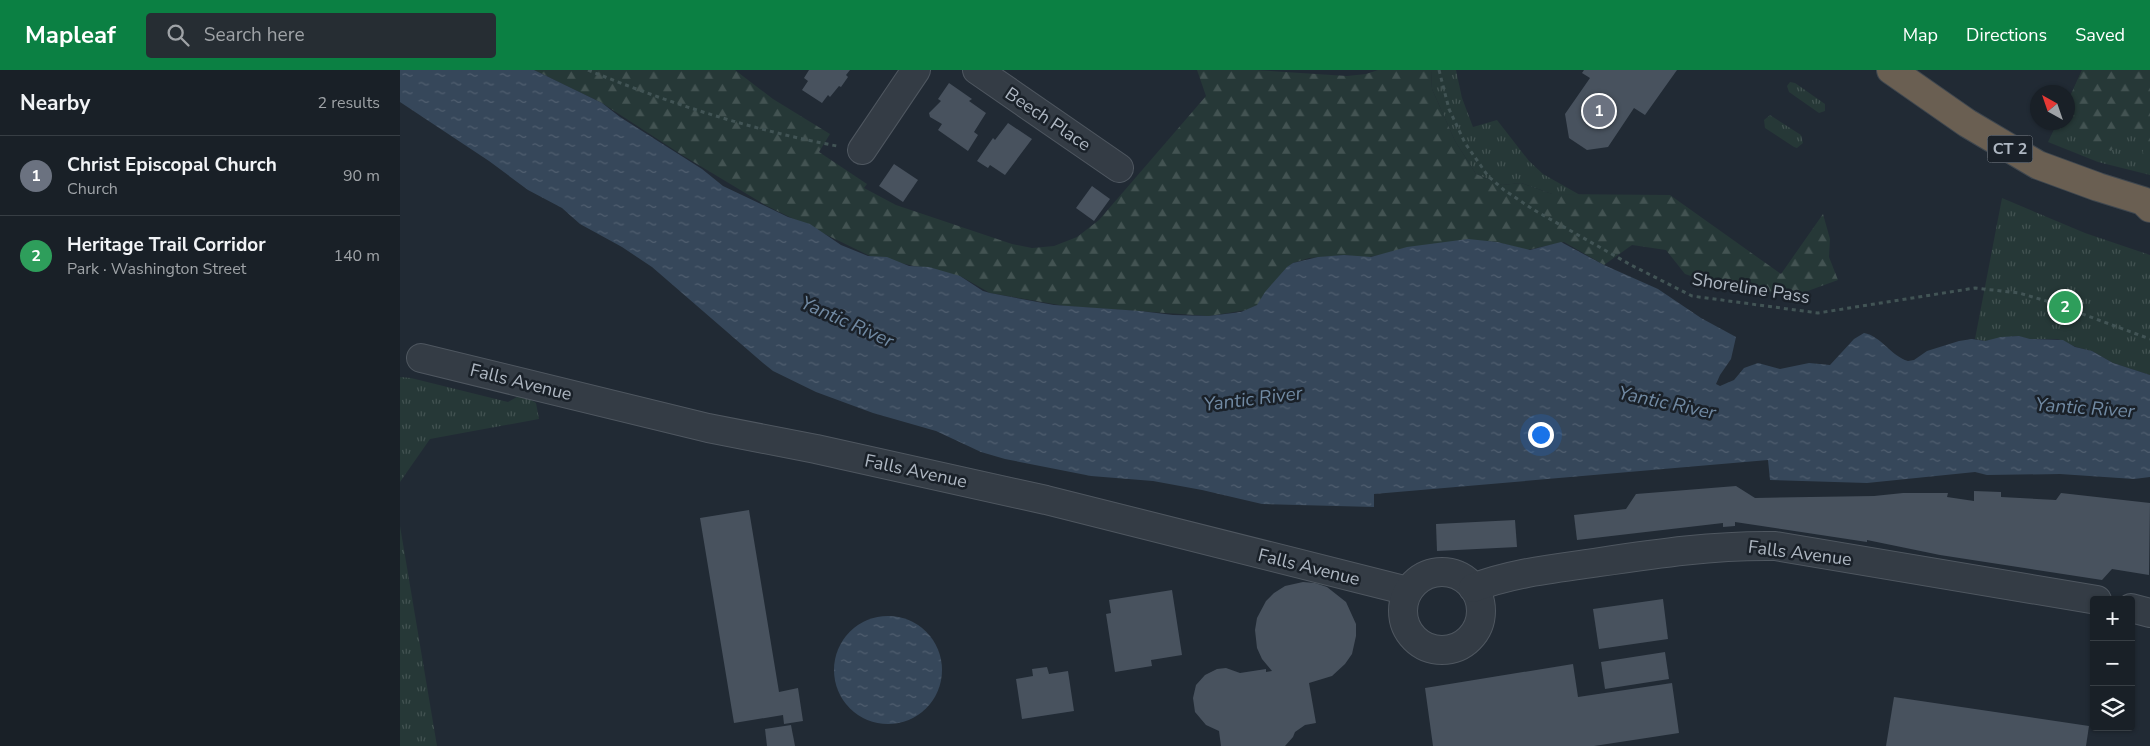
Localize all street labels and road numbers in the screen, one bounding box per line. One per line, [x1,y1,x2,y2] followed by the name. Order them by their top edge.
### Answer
[1000,82,1096,156] street label: Beech Place
[1988,136,2032,162] road number: CT 2
[1690,267,1812,309] street label: Shoreline Pass
[468,358,574,406] street label: Falls Avenue
[863,448,969,494] street label: Falls Avenue
[1747,535,1853,571] street label: Falls Avenue
[1256,543,1362,591] street label: Falls Avenue

